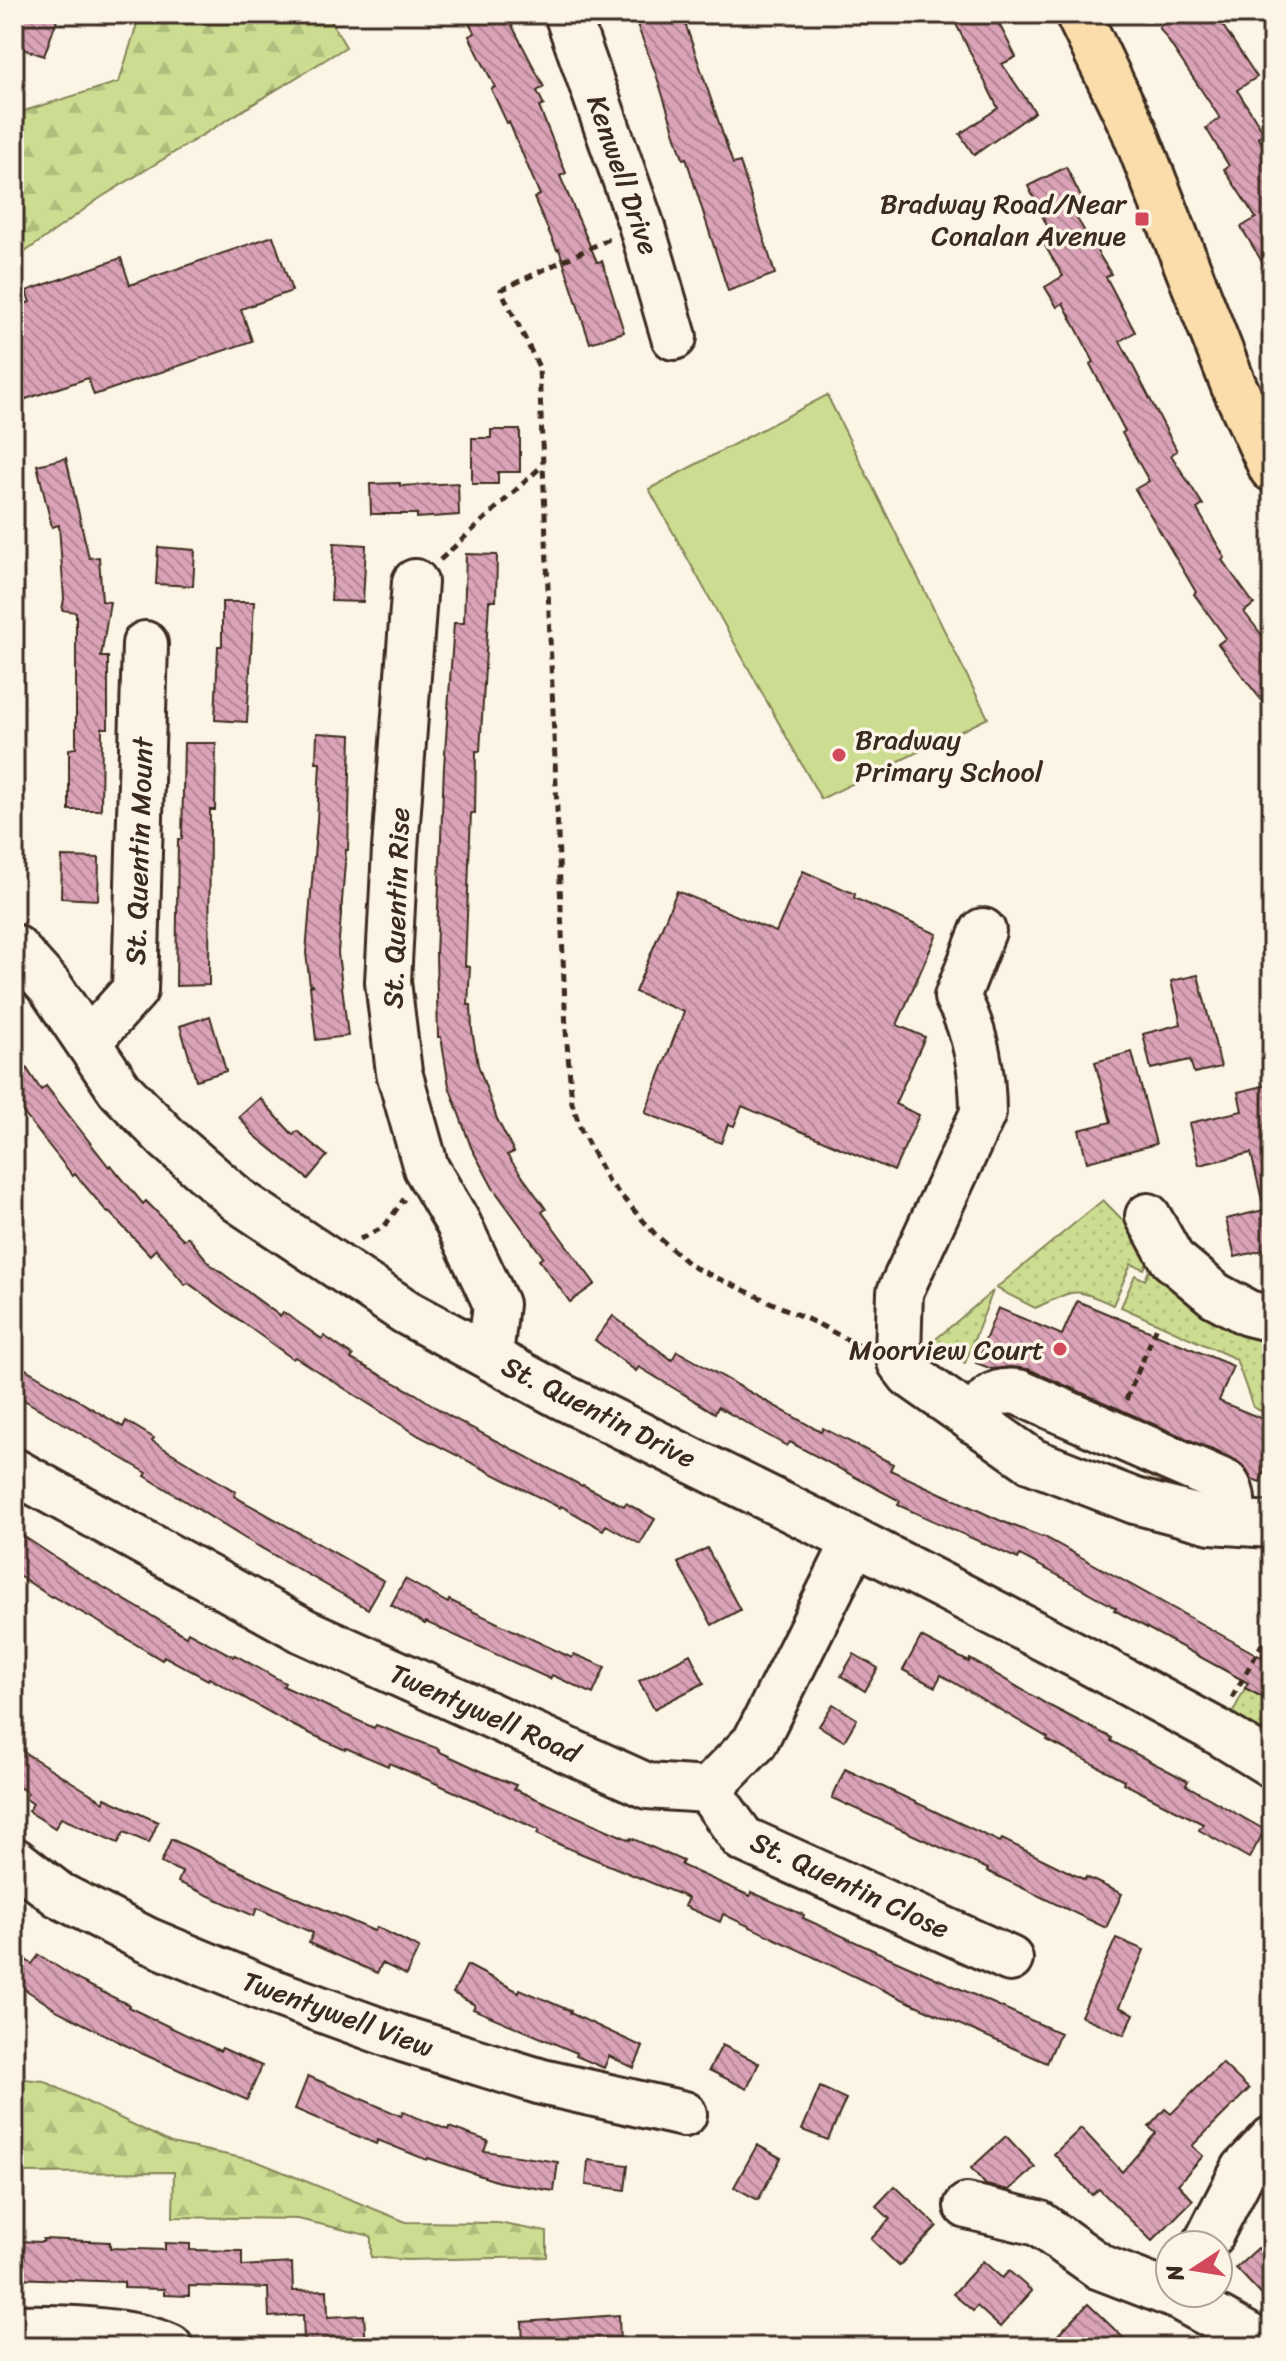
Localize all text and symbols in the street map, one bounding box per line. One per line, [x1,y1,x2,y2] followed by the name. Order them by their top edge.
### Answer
[573,88,673,262] street label: Kenwell Drive
[880,179,1128,260] place label: Bradway Road/Near Conalan Avenue
[1133,210,1151,228] marker: Bradway Road/Near Conalan Avenue
[855,715,1044,796] place label: Bradway Primary School
[111,734,168,966] street label: St. Quentin Mount
[830,746,848,764] marker: Bradway Primary School
[368,806,424,1010] street label: St. Quentin Rise
[849,1325,1044,1374] place label: Moorview Court
[1051,1340,1069,1358] marker: Moorview Court
[493,1342,705,1482] street label: St. Quentin Drive
[382,1649,590,1778] street label: Twentywell Road
[742,1817,958,1953] street label: St. Quentin Close
[235,1957,441,2071] street label: Twentywell View
[1154,2229,1234,2309] north arrow
[1154,2261,1196,2286] text: N

